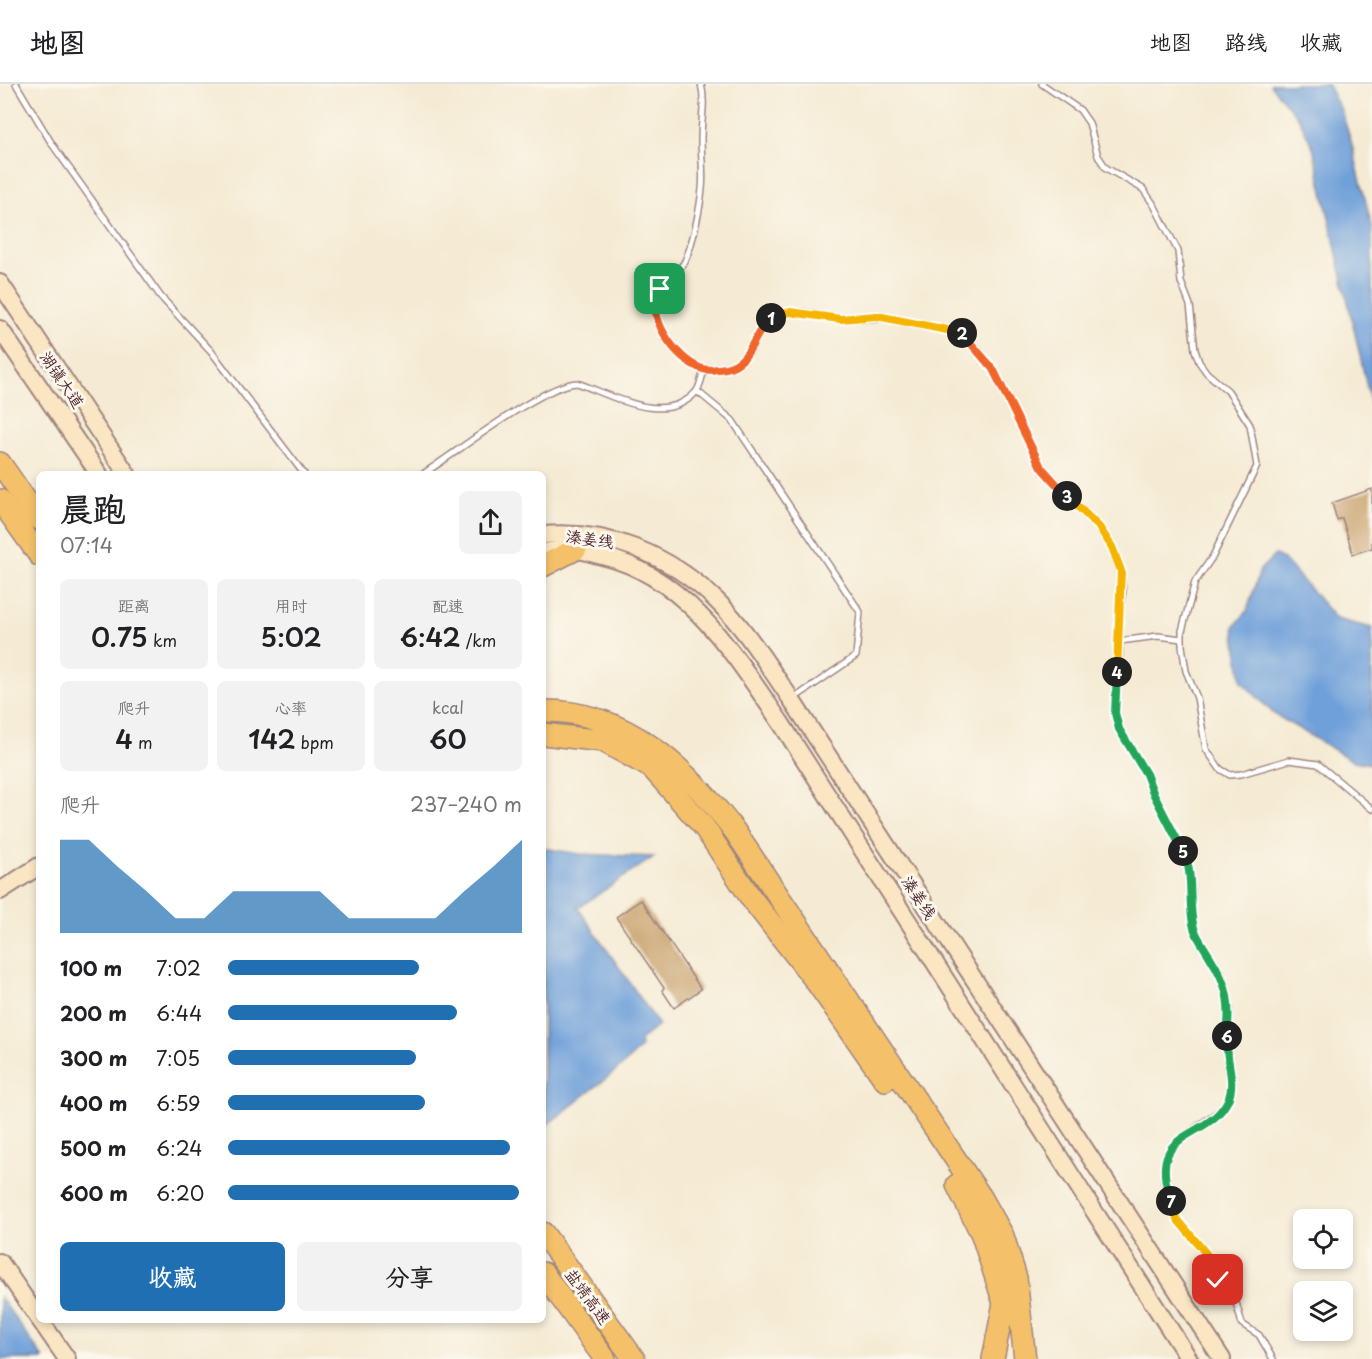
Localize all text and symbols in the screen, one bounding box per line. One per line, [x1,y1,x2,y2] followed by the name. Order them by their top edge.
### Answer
[30,20,86,63] text: 地图
[1150,25,1192,57] text: 地图
[1225,25,1267,57] text: 路线
[1300,25,1342,57] text: 收藏
[634,263,685,314] pin
[643,272,676,305] icon: arrive
[756,303,786,333] pin: 1
[767,306,775,330] text: 1
[947,318,977,348] pin: 2
[956,321,968,345] text: 2
[35,346,91,412] street label: 湖镇大道
[1052,481,1082,511] pin: 3
[60,482,126,532] text: 晨跑
[1062,484,1072,508] text: 3
[459,491,522,554] button: share
[565,523,615,553] street label: 溱姜线
[60,530,113,560] text: 07:14
[118,593,150,617] text: 距离
[275,593,307,617] text: 用时
[432,593,464,617] text: 配速
[91,617,148,656] text: 0.75
[260,617,322,656] text: 5:02
[400,617,461,656] text: 6:42
[148,628,177,652] text: km
[461,628,496,652] text: /km
[1102,657,1132,687] pin: 4
[1112,660,1122,684] text: 4
[118,695,150,719] text: 爬升
[275,695,307,719] text: 心率
[432,695,464,719] text: kcal
[115,719,133,758] text: 4
[248,719,295,758] text: 142
[429,719,467,758] text: 60
[133,730,153,754] text: m
[295,730,334,754] text: bpm
[60,789,100,819] text: 爬升
[410,789,522,819] text: 237–240 m
[1168,836,1198,866] pin: 5
[1178,839,1188,863] text: 5
[897,870,943,924] street label: 溱姜线
[60,953,122,983] text: 100 m
[156,953,201,983] text: 7:02
[60,998,127,1028] text: 200 m
[156,998,202,1028] text: 6:44
[1212,1021,1242,1051] pin: 6
[1221,1024,1233,1048] text: 6
[60,1043,128,1073] text: 300 m
[156,1043,200,1073] text: 7:05
[60,1088,128,1118] text: 400 m
[156,1088,201,1118] text: 6:59
[60,1133,127,1163] text: 500 m
[156,1133,203,1163] text: 6:24
[60,1178,128,1208] text: 600 m
[156,1178,204,1208] text: 6:20
[1156,1186,1186,1216] pin: 7
[1166,1189,1176,1213] text: 7
[1293,1209,1353,1341] map controls
[1293,1209,1353,1269] button: locate
[60,1242,285,1311] button: 收藏
[297,1242,522,1311] button: 分享
[1192,1254,1243,1305] pin
[560,1263,618,1329] street label: 盐靖高速
[1201,1263,1234,1296] icon: check
[1293,1281,1353,1341] button: layers

